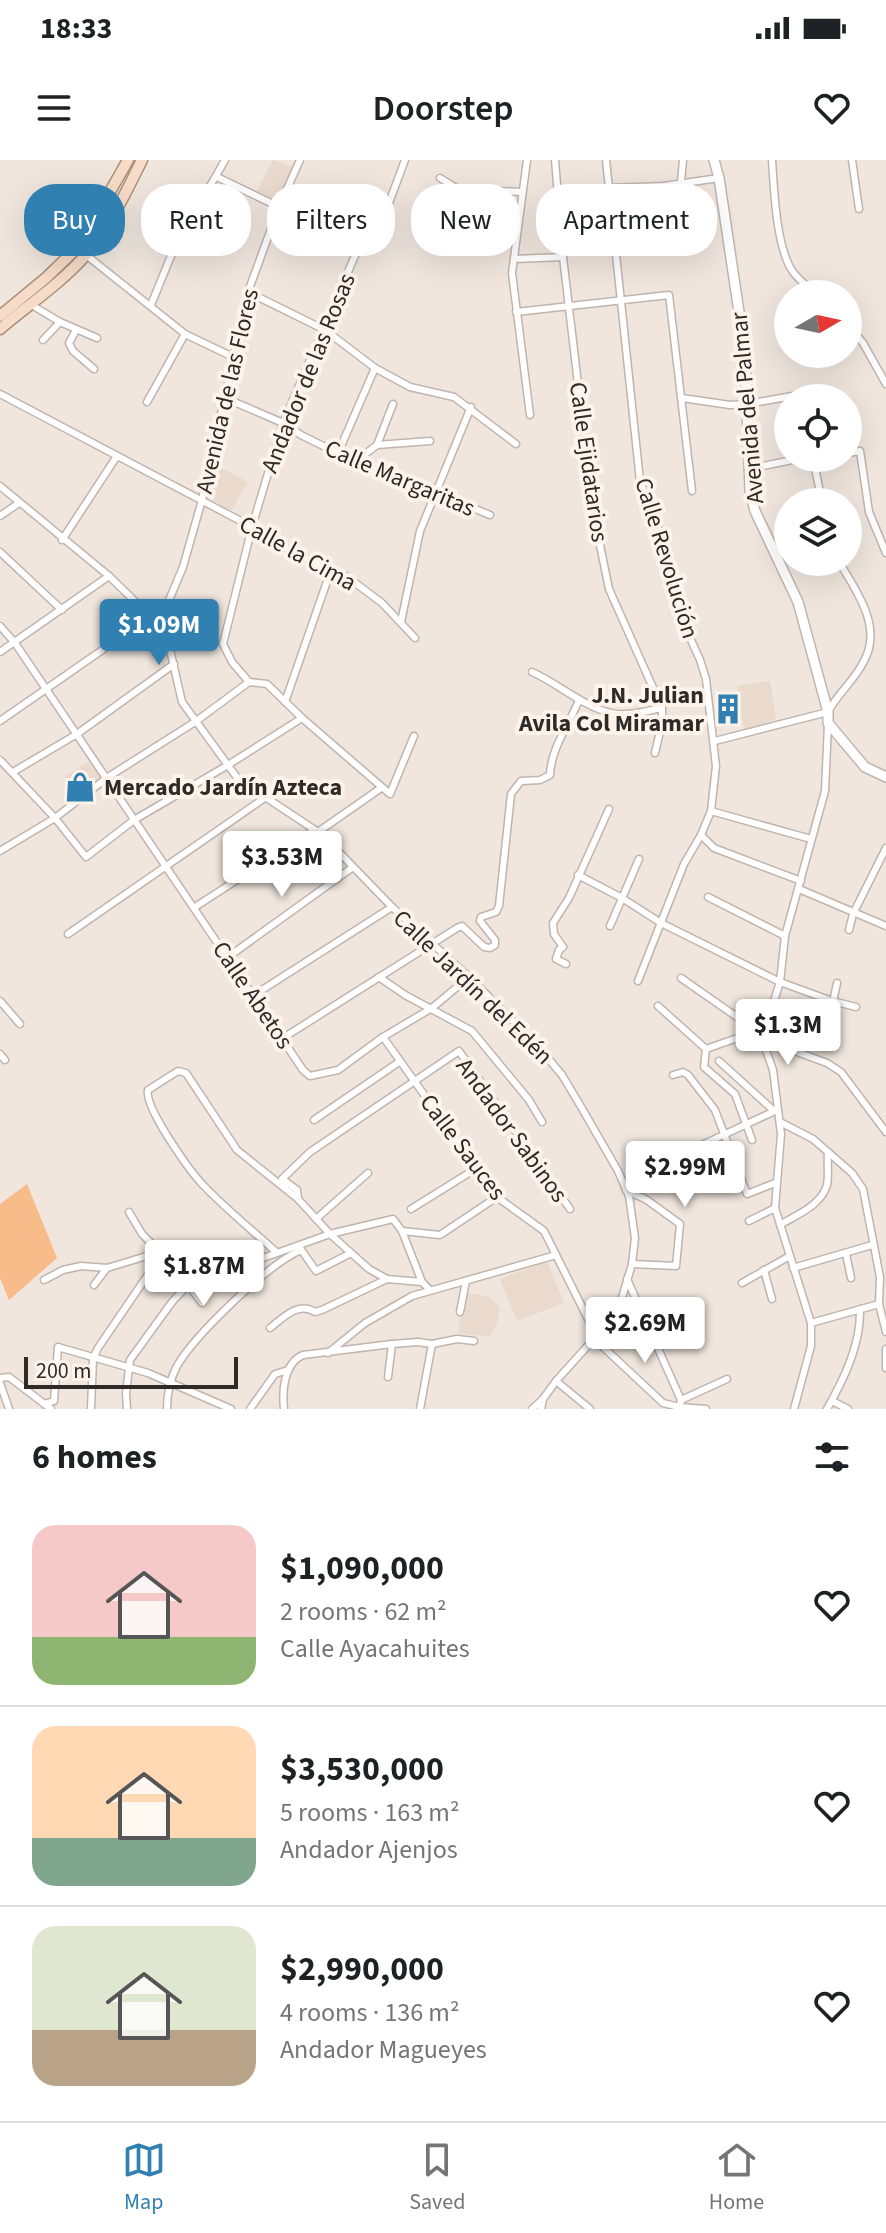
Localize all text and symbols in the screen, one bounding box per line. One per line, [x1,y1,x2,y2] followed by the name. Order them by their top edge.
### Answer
[40,7,112,50] text: 18:33
[372,83,514,134] text: Doorstep
[32,86,76,130] icon: menu
[810,86,854,130] icon: heart
[24,184,125,256] chip: Buy
[141,184,251,256] chip: Rent
[267,184,395,256] chip: Filters
[411,184,520,256] chip: New
[536,184,717,256] chip: Apartment
[252,268,365,478] street label: Andador de las Rosas
[774,280,862,368] north arrow
[774,280,862,576] map controls
[187,285,268,497] street label: Avenida de las Flores
[722,310,773,505] street label: Avenida del Palmar
[560,380,617,544] street label: Calle Ejidatarios
[774,384,862,472] button: locate
[319,431,480,526] street label: Calle Margaritas
[625,473,708,643] street label: Calle Revolución
[774,488,862,576] button: layers
[233,507,363,600] street label: Calle la Cima
[94,599,224,667] pin: $1.09M
[118,606,200,643] text: $1.09M
[518,678,704,741] place label: J.N. Julian Avila Col Miramar
[711,692,745,726] building icon: J.N. Julian Avila Col Miramar
[63,770,97,804] shop icon: Mercado Jardín Azteca
[104,770,342,805] place label: Mercado Jardín Azteca
[217,831,347,899] pin: $3.53M
[241,838,323,875] text: $3.53M
[385,902,561,1073] street label: Calle Jardín del Edén
[204,934,302,1056] street label: Calle Abetos
[732,999,844,1067] pin: $1.3M
[754,1006,822,1043] text: $1.3M
[447,1051,576,1210] street label: Andador Sabinos
[411,1087,514,1208] street label: Calle Sauces
[620,1141,750,1209] pin: $2.99M
[644,1148,726,1185] text: $2.99M
[139,1240,269,1308] pin: $1.87M
[163,1247,245,1284] text: $1.87M
[580,1297,710,1365] pin: $2.69M
[604,1304,686,1341] text: $2.69M
[24,1353,238,1389] scale bar
[36,1355,91,1387] text: 200 m
[32,1433,157,1482] text: 6 homes
[810,1435,854,1479] icon: filters
[280,1544,444,1593] text: $1,090,000
[96,1557,192,1653] icon: home
[810,1583,854,1627] icon: heart
[280,1593,447,1630] text: 2 rooms · 62 m²
[280,1630,470,1667] text: Calle Ayacahuites
[280,1745,444,1794] text: $3,530,000
[96,1758,192,1854] icon: home
[810,1784,854,1828] icon: heart
[280,1794,459,1831] text: 5 rooms · 163 m²
[280,1831,458,1868] text: Andador Ajenjos
[280,1945,444,1994] text: $2,990,000
[96,1958,192,2054] icon: home
[810,1984,854,2028] icon: heart
[280,1994,459,2031] text: 4 rooms · 136 m²
[280,2031,487,2068] text: Andador Magueyes
[122,2138,166,2218] tab: Map
[409,2138,465,2218] tab: Saved
[709,2138,764,2218] tab: Home

